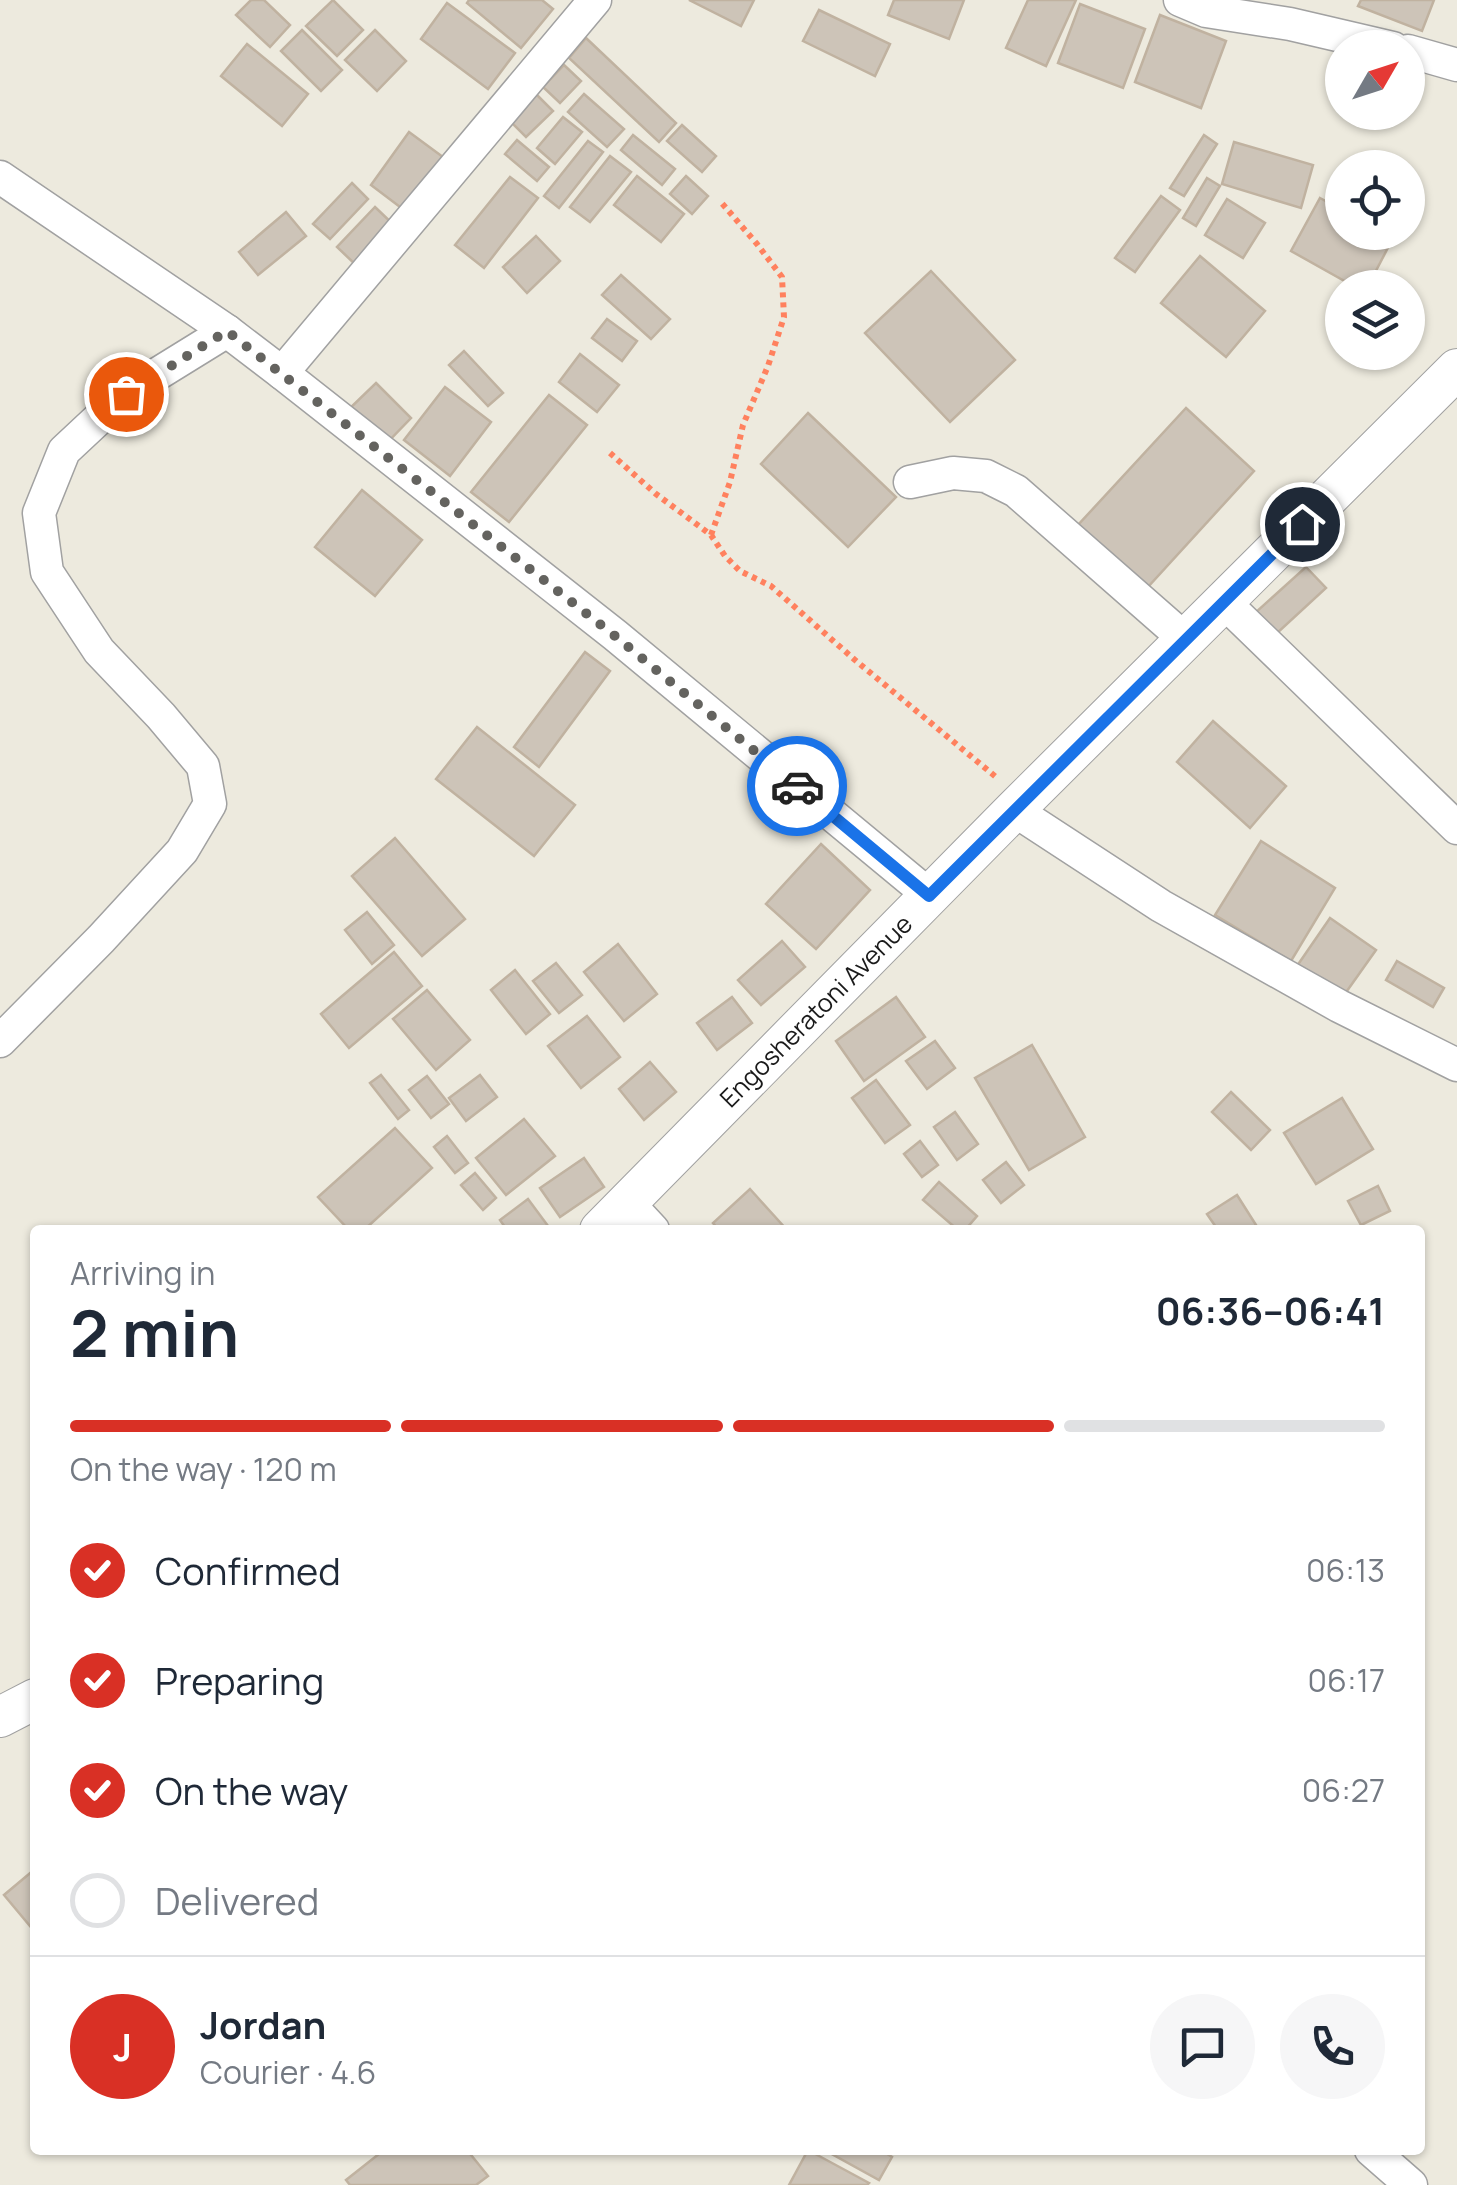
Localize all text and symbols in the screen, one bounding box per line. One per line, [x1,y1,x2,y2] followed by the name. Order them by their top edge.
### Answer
[1325,30,1425,130] north arrow
[1325,30,1425,370] map controls
[1325,150,1425,250] button: locate
[1325,270,1425,370] button: layers
[84,352,169,437] pin
[99,367,154,422] icon: bag
[1260,482,1345,567] pin
[1275,497,1330,552] icon: home
[747,736,847,836] courier
[770,759,825,814] icon: car
[712,907,920,1115] street label: Engosheratoni Avenue
[70,1251,215,1295] text: Arriving in
[1156,1284,1385,1336] text: 06:36–06:41
[70,1288,239,1377] text: 2 min
[70,1447,337,1491] text: On the way · 120 m
[70,1543,125,1598] icon: check
[155,1544,341,1596] text: Confirmed
[1306,1548,1385,1592] text: 06:13
[70,1653,125,1708] icon: check
[155,1654,324,1706] text: Preparing
[1308,1658,1385,1702] text: 06:17
[70,1763,125,1818] icon: check
[155,1764,348,1816] text: On the way
[1302,1768,1385,1812] text: 06:27
[155,1874,319,1926] text: Delivered
[1150,1994,1255,2099] button: chat
[1280,1994,1385,2099] button: phone
[200,1998,326,2050] text: Jordan
[113,2020,132,2072] text: J
[200,2050,376,2094] text: Courier · 4.6

